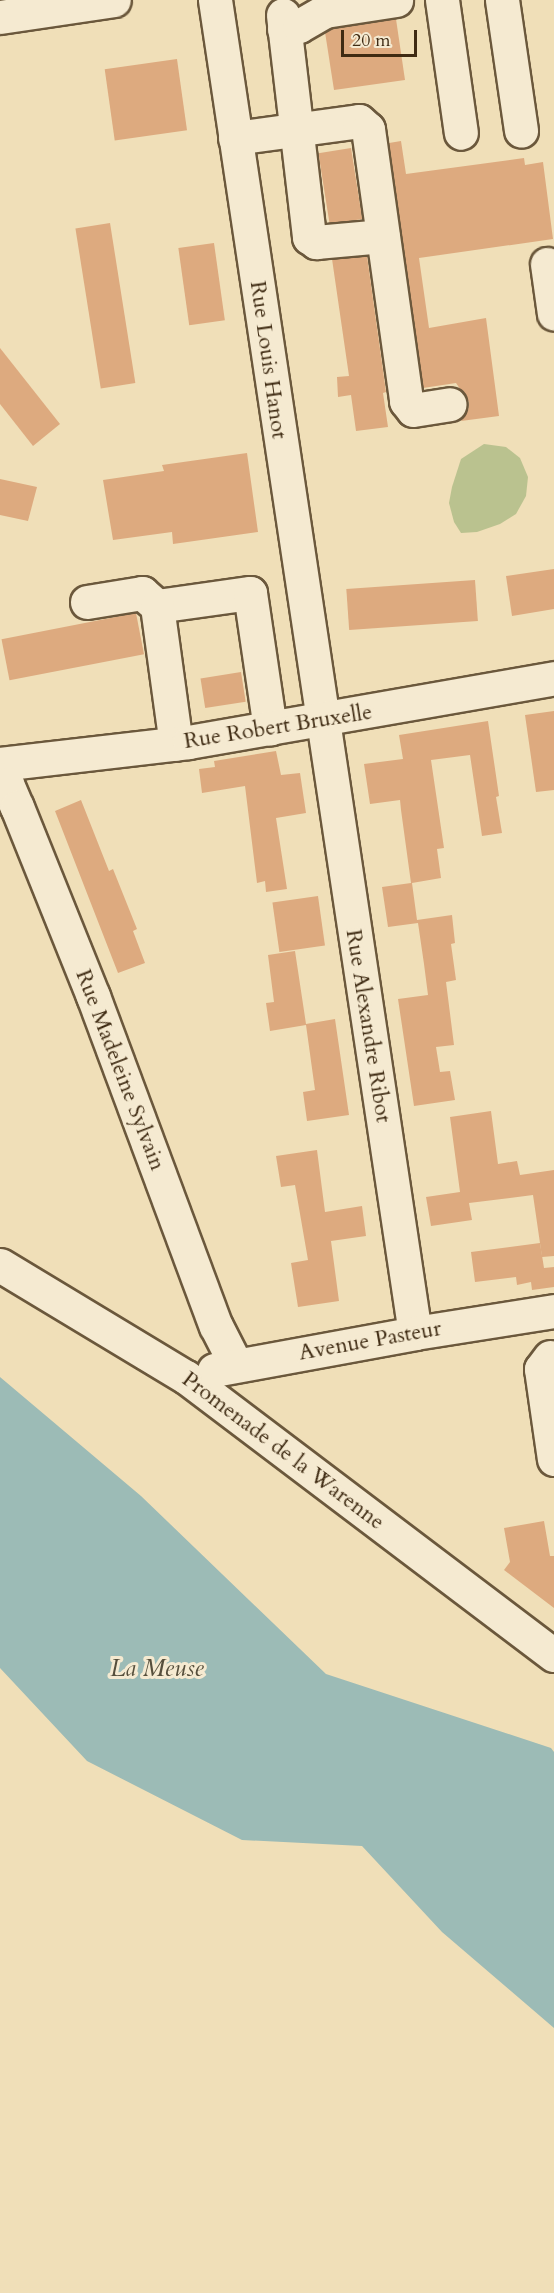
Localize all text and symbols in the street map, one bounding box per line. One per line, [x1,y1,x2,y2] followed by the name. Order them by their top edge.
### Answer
[344,18,420,56] scale bar
[352,28,391,53] text: 20 m
[244,279,292,441] street label: Rue Louis Hanot
[182,699,374,755] street label: Rue Robert Bruxelle
[340,928,396,1124] street label: Rue Alexandre Ribot
[70,966,170,1174] street label: Rue Madeleine Sylvain
[297,1315,443,1367] street label: Avenue Pasteur
[177,1366,389,1536] street label: Promenade de la Warenne
[110,1655,204,1683] water label: La Meuse

